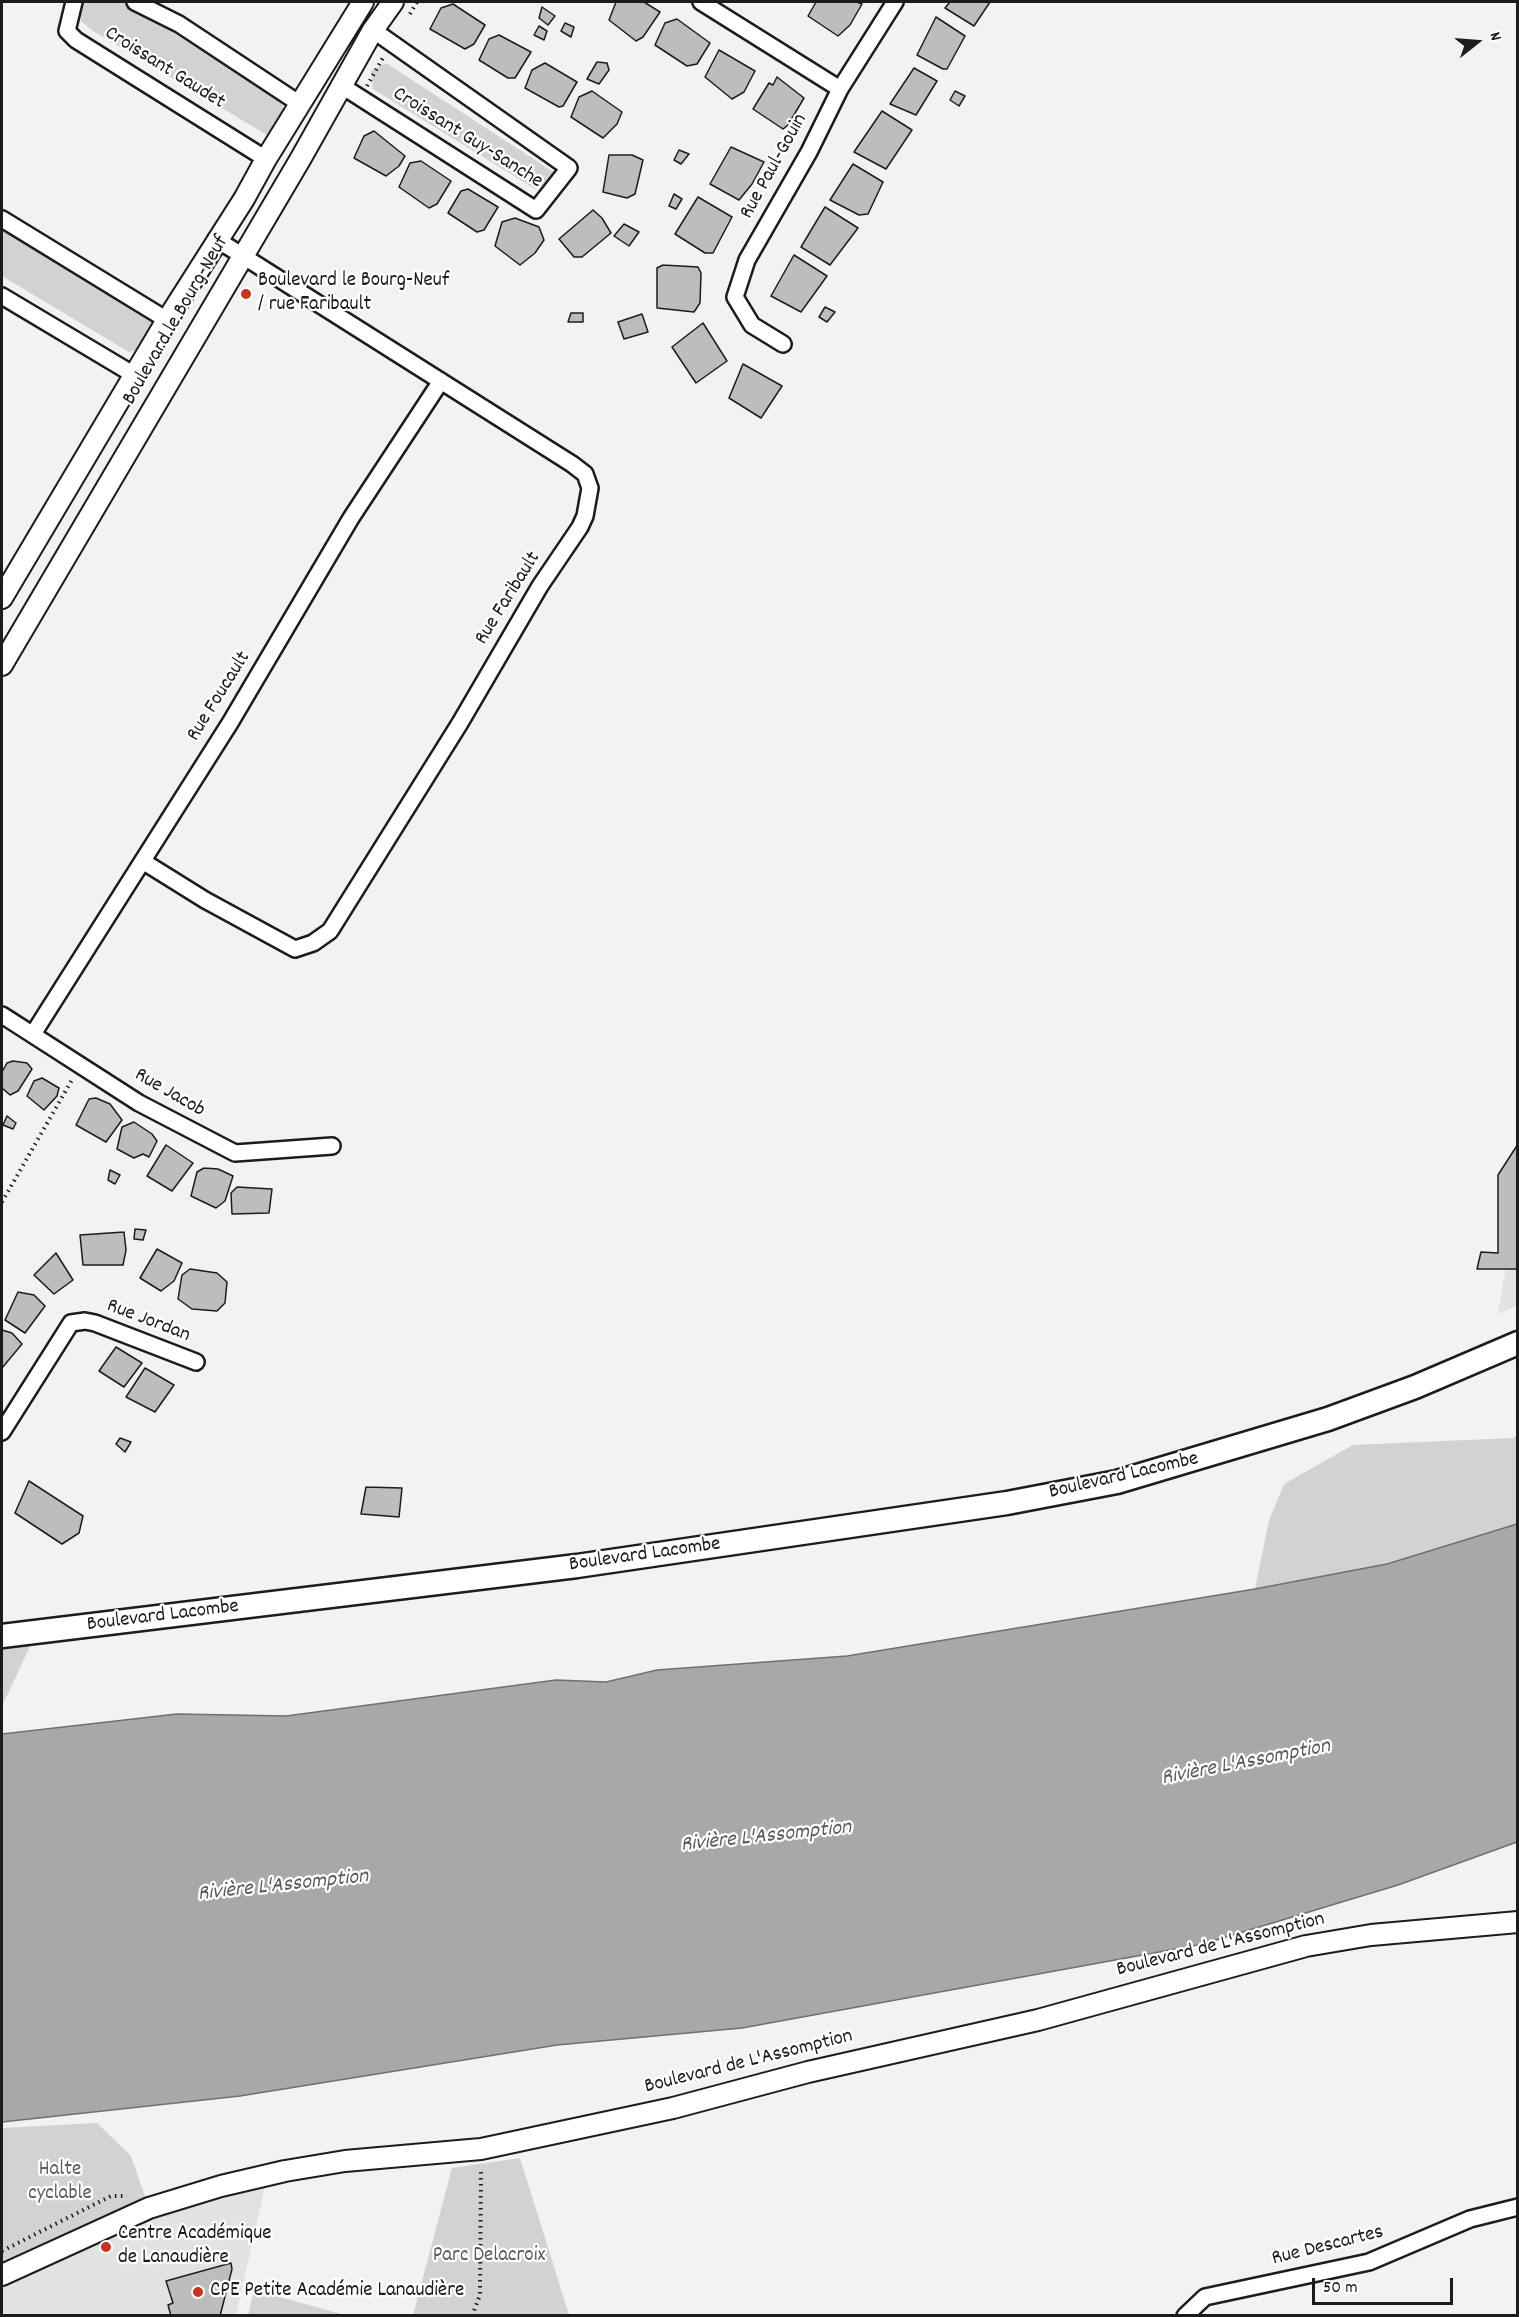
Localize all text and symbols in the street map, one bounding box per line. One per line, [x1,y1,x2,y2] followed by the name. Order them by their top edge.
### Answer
[1447,12,1507,72] north arrow
[99,22,229,116] street label: Croissant Gaudet
[1483,29,1507,44] text: N
[387,83,547,195] street label: Croissant Guy-Sanche
[736,110,814,224] street label: Rue Paul-Gouin
[118,232,236,410] street label: Boulevard le Bourg-Neuf
[258,269,449,319] place label: Boulevard le Bourg-Neuf / rue Faribault
[239,287,253,301] marker: Boulevard le Bourg-Neuf / rue Faribault
[471,548,547,650] street label: Rue Faribault
[183,647,257,747] street label: Rue Foucault
[129,1064,209,1124] street label: Rue Jacob
[103,1295,193,1349] street label: Rue Jordan
[1047,1448,1201,1506] street label: Boulevard Lacombe
[568,1533,722,1579] street label: Boulevard Lacombe
[86,1595,240,1639] street label: Boulevard Lacombe
[1159,1735,1333,1793] water label: Rivière L'Assomption
[679,1816,853,1860] water label: Rivière L'Assomption
[196,1865,370,1909] water label: Rivière L'Assomption
[1114,1908,1328,1984] street label: Boulevard de L'Assomption
[642,2025,856,2101] street label: Boulevard de L'Assomption
[28,2158,92,2208] park label: Halte cyclable
[1270,2221,1386,2273] street label: Rue Descartes
[118,2222,271,2272] place label: Centre Académique de Lanaudière
[99,2240,113,2254] marker: Centre Académique de Lanaudière
[433,2244,545,2270] park label: Parc Delacroix
[1315,2266,1456,2304] scale bar
[1323,2276,1358,2301] text: 50 m
[210,2279,464,2305] place label: CPE Petite Académie Lanaudière
[191,2285,205,2299] marker: CPE Petite Académie Lanaudière

